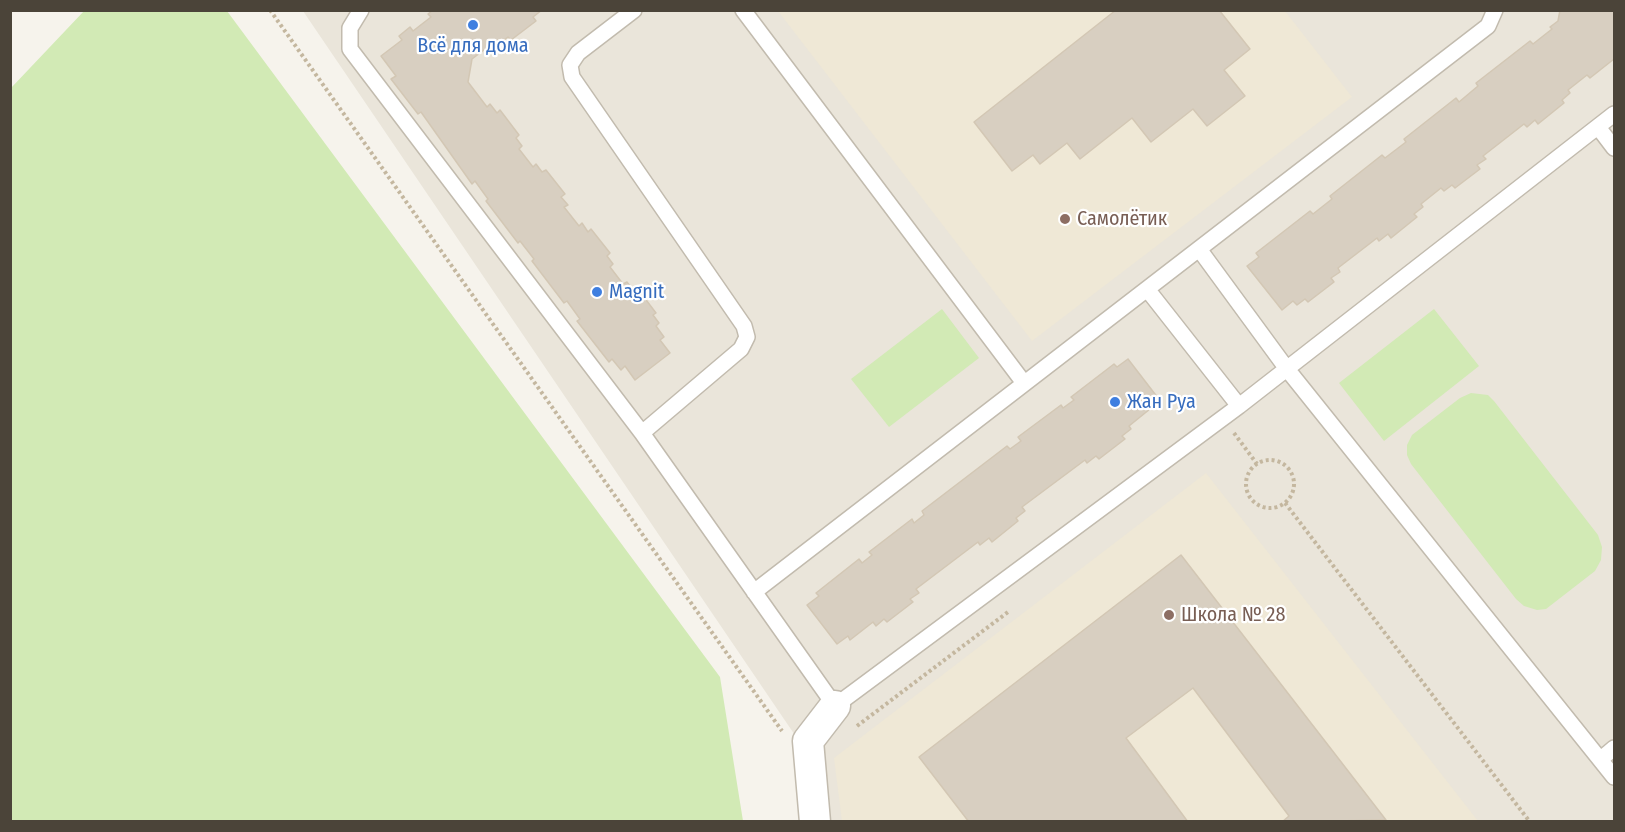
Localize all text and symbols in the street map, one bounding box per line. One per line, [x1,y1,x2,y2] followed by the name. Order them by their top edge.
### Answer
[466,18,480,32] marker: Всё для дома
[417,34,529,58] place label: Всё для дома
[1077,207,1167,231] place label: Самолётик
[1058,212,1072,226] marker: Самолётик
[609,280,664,304] place label: Magnit
[590,285,604,299] marker: Magnit
[1127,390,1196,414] place label: Жан Руа
[1108,395,1122,409] marker: Жан Руа
[1181,603,1285,627] place label: Школа № 28
[1162,608,1176,622] marker: Школа № 28

